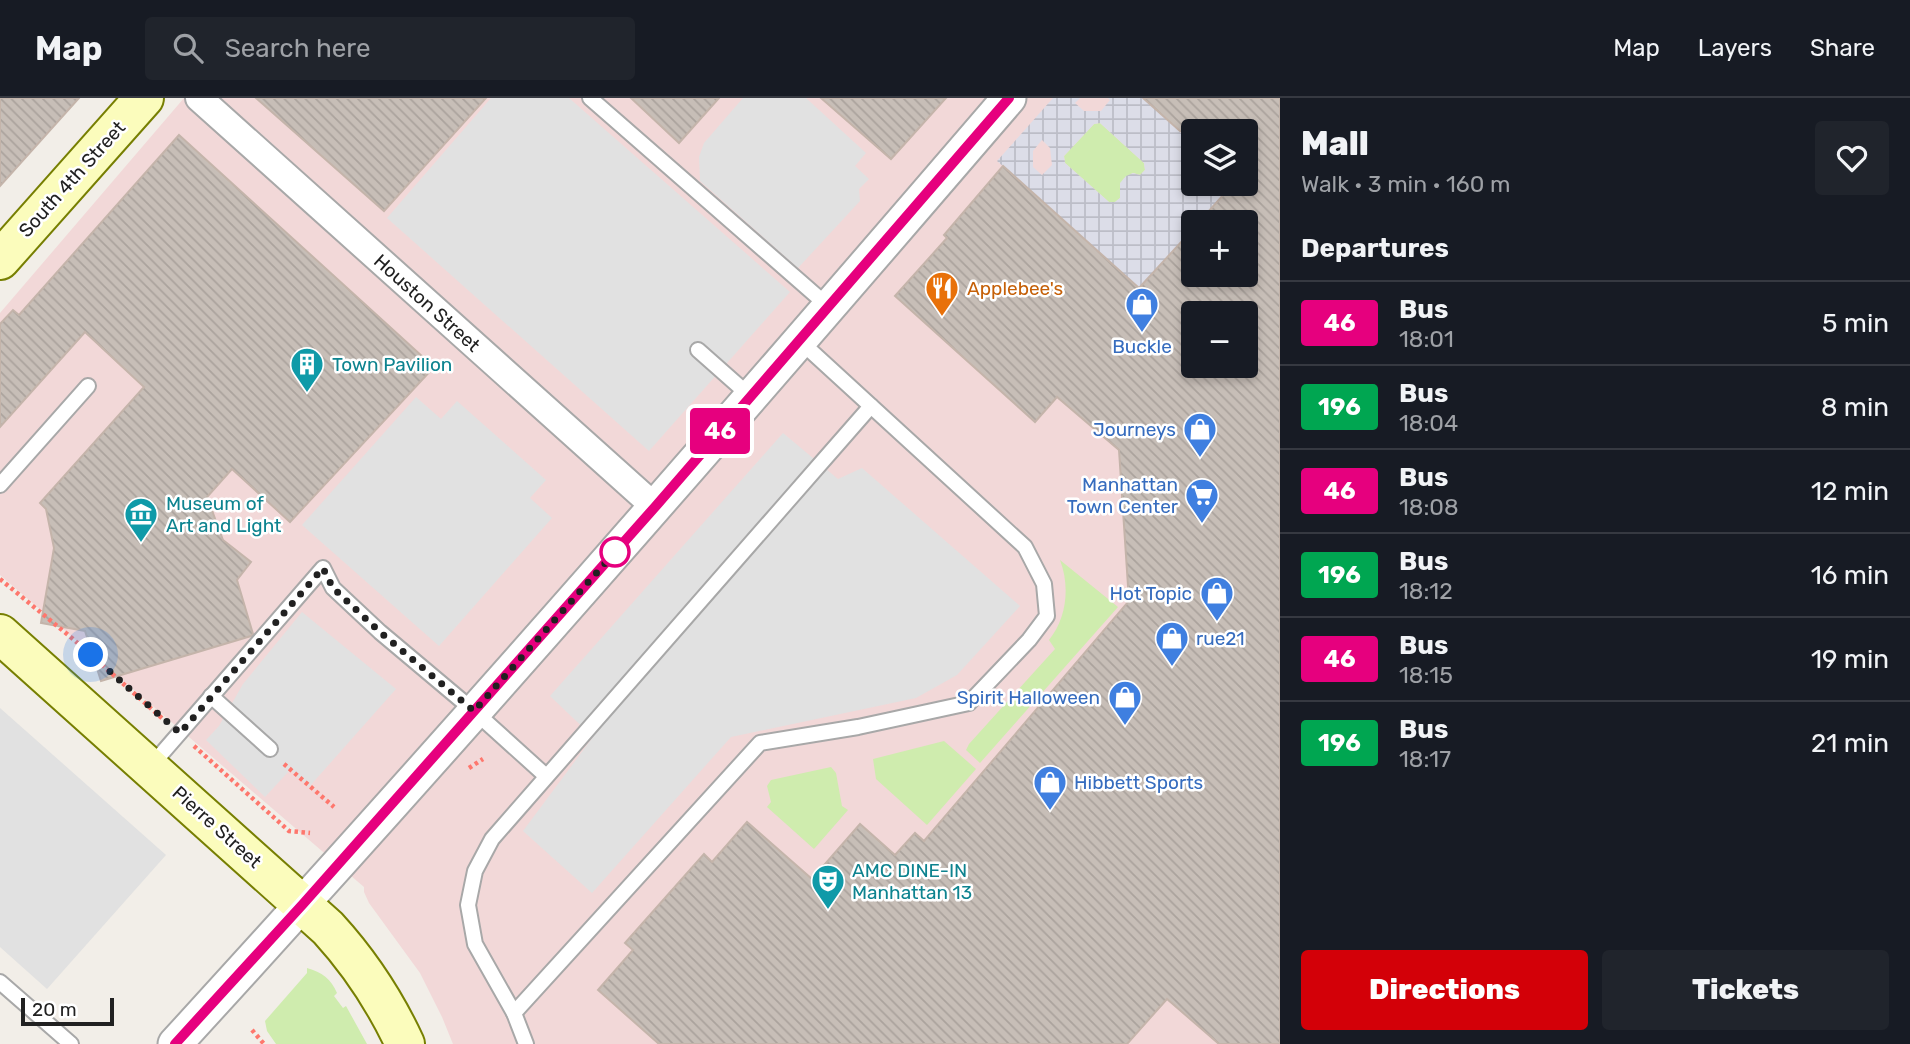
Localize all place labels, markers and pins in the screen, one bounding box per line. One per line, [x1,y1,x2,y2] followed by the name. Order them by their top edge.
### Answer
[923,269,961,318] restaurant icon: Applebee's
[967,277,1063,300] place label: Applebee's
[1123,285,1161,334] shop icon: Buckle
[1112,335,1172,358] place label: Buckle
[288,345,326,394] building icon: Town Pavilion
[332,353,452,376] place label: Town Pavilion
[1181,410,1219,459] shop icon: Journeys
[1093,418,1176,441] place label: Journeys
[1067,473,1179,518] place label: Manhattan Town Center
[1183,476,1221,525] supermarket icon: Manhattan Town Center
[166,492,282,537] place label: Museum of Art and Light
[122,495,160,544] museum icon: Museum of Art and Light
[600,537,630,567] unlabelled marker
[1198,574,1236,623] shop icon: Hot Topic
[1110,582,1192,605] place label: Hot Topic
[1153,619,1191,668] shop icon: rue21
[1196,627,1245,650] place label: rue21
[1106,678,1144,727] shop icon: Spirit Halloween
[957,686,1100,709] place label: Spirit Halloween
[1031,763,1069,812] shop icon: Hibbett Sports
[1074,771,1203,794] place label: Hibbett Sports
[852,859,972,904] place label: AMC DINE-IN Manhattan 13
[809,862,847,911] theatre icon: AMC DINE-IN Manhattan 13

